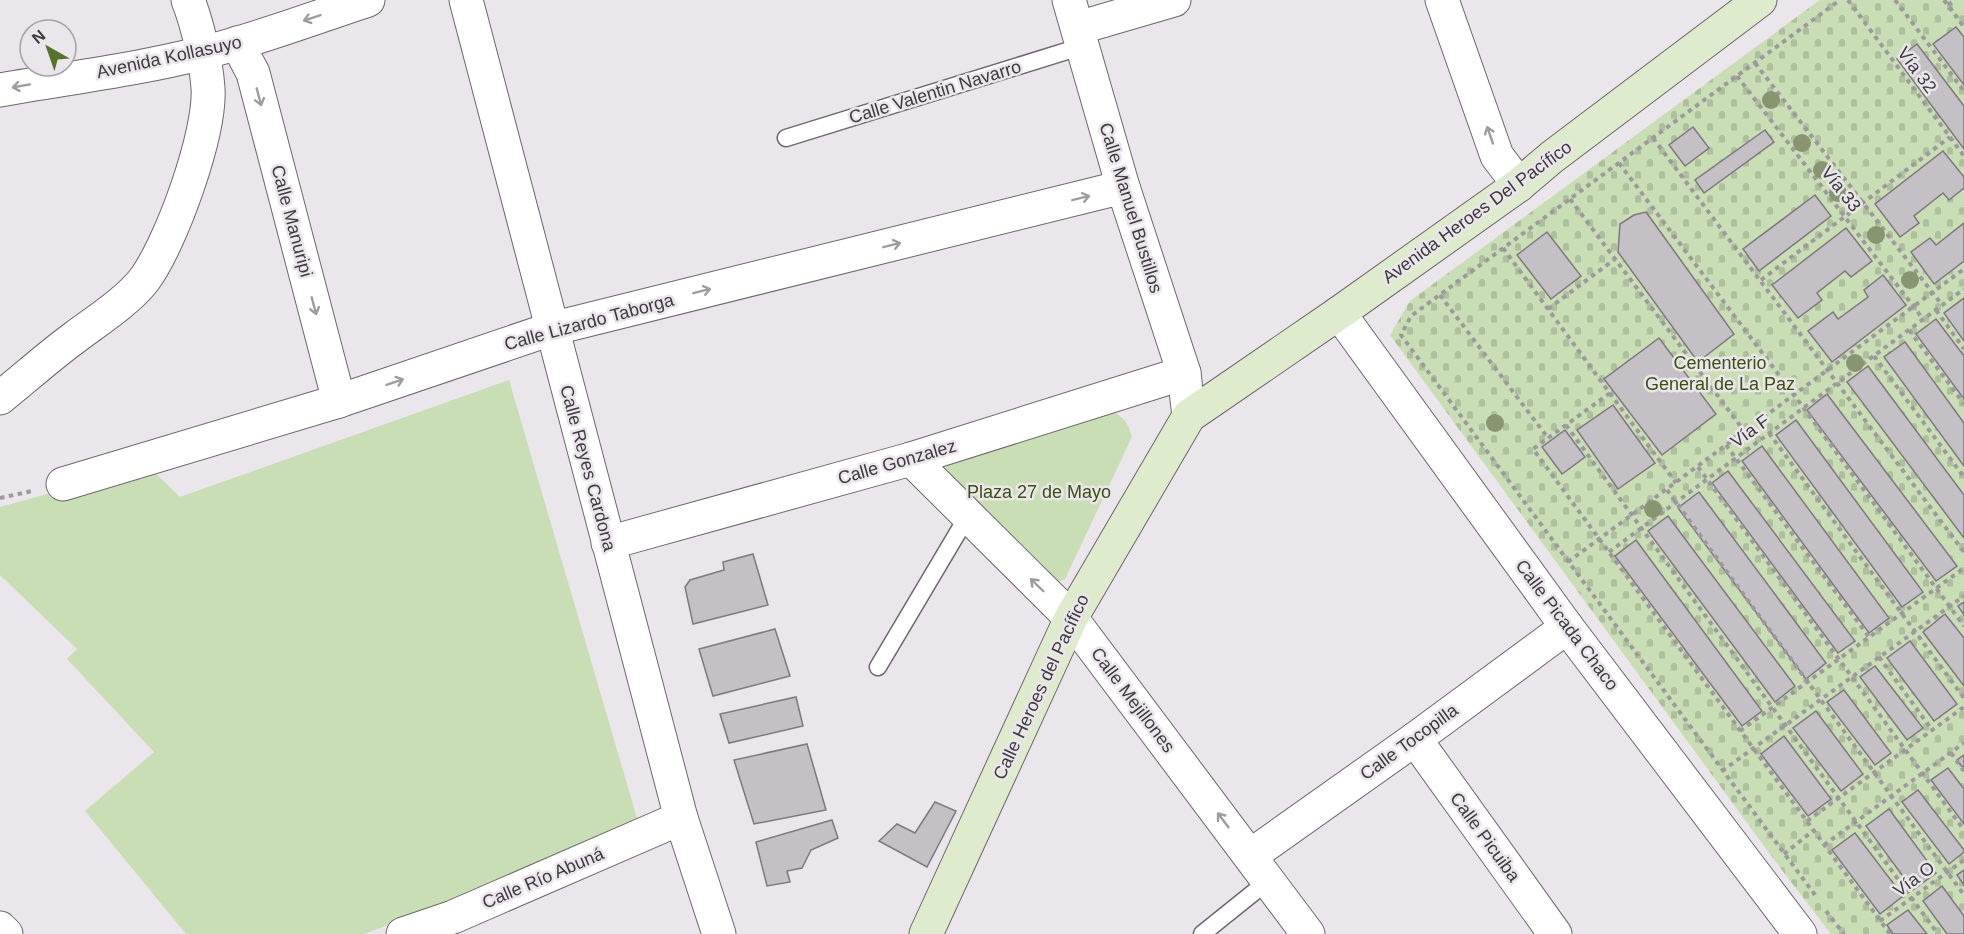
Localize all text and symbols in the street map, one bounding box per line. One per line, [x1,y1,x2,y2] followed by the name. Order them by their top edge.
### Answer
[304,14,322,25] one-way arrow
[18,18,78,78] north arrow
[29,27,49,47] text: N
[95,32,243,82] street label: Avenida Kollasuyo
[1893,43,1941,97] street label: Vía 32
[847,56,1023,128] street label: Calle Valentin Navarro
[11,81,31,92] one-way arrow
[254,87,266,106] one-way arrow
[1096,120,1166,296] street label: Calle Manuel Bustillos
[1483,126,1494,145] one-way arrow
[1379,137,1575,287] street label: Avenida Heroes Del Pacífico
[1817,162,1865,216] street label: Vía 33
[267,163,317,279] street label: Calle Manuripi
[1071,191,1090,203] one-way arrow
[882,238,901,250] one-way arrow
[692,285,711,297] one-way arrow
[502,289,677,354] street label: Calle Lizardo Taborga
[309,296,321,315] one-way arrow
[1645,353,1795,394] park label: Cementerio General de La Paz
[385,376,404,387] one-way arrow
[556,383,620,554] street label: Calle Reyes Cardona
[1727,410,1773,452] street label: Vía F
[836,436,958,488] street label: Calle Gonzalez
[967,482,1111,502] park label: Plaza 27 de Mayo
[1511,556,1623,694] street label: Calle Picada Chaco
[1029,577,1044,592] one-way arrow
[989,591,1093,783] street label: Calle Heroes del Pacífico
[1087,644,1179,756] street label: Calle Mejillones
[1356,699,1462,784] street label: Calle Tocopilla
[1446,789,1525,886] street label: Calle Picuiba
[1216,812,1229,828] one-way arrow
[479,843,608,913] street label: Calle Río Abuná
[1890,857,1938,901] street label: Vía O

